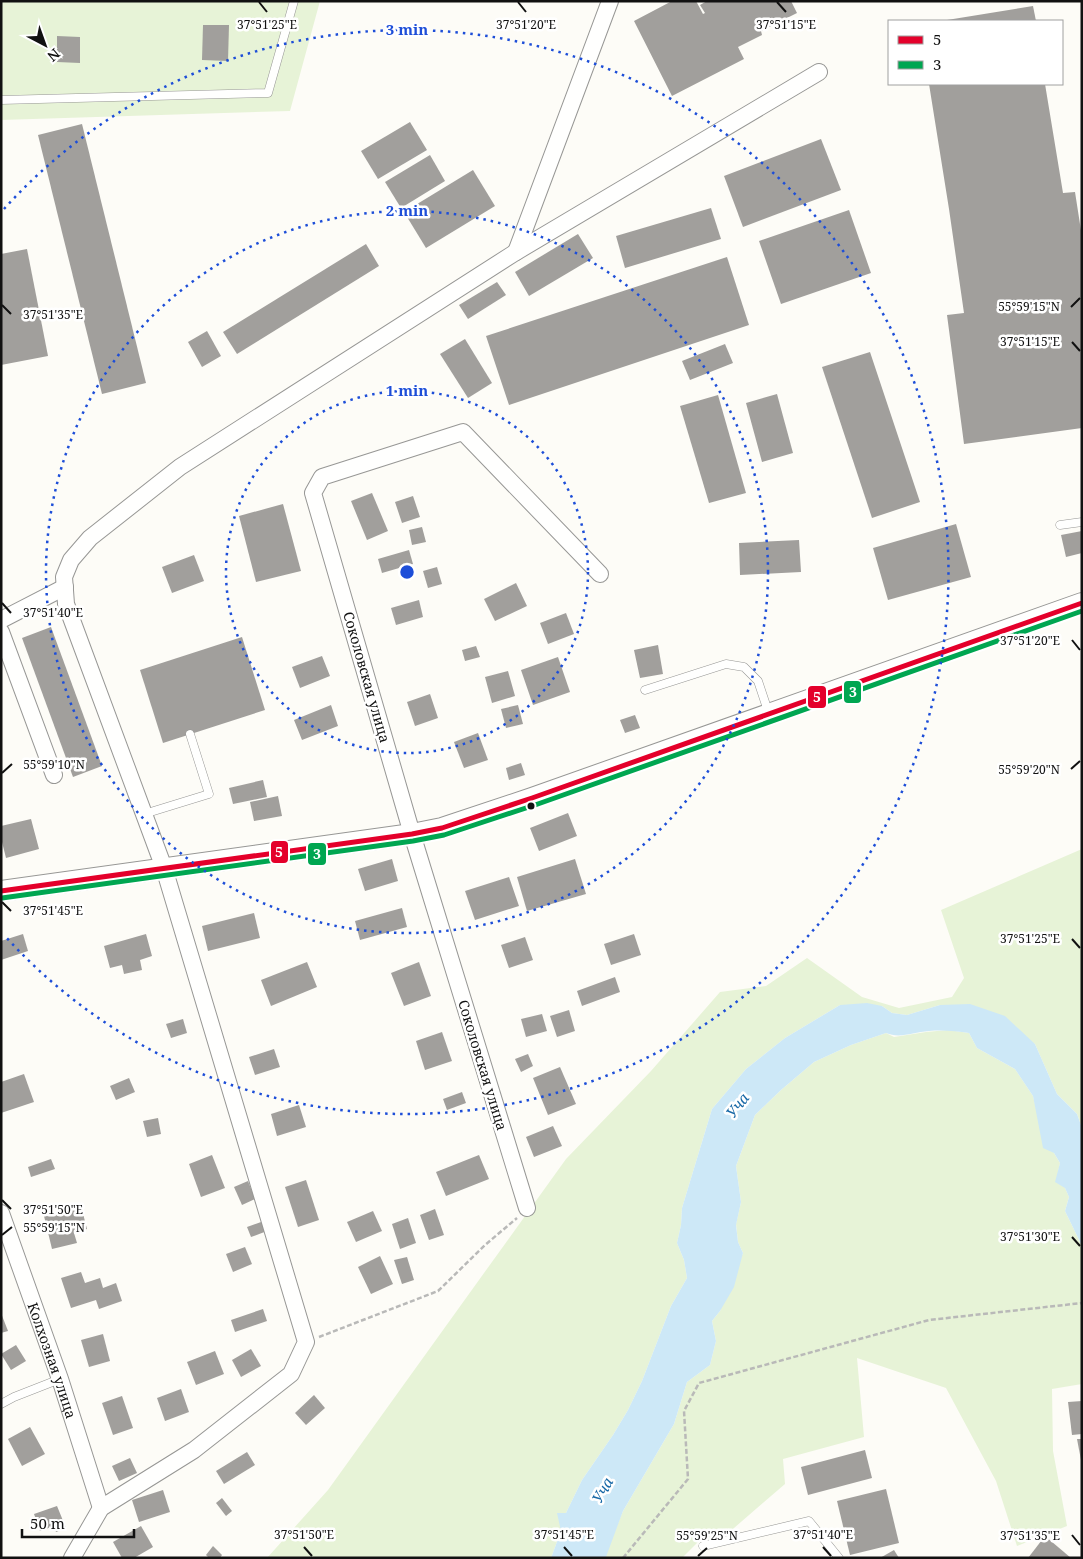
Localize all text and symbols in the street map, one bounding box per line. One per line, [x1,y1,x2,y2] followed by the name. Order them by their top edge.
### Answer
[237,16,297,33] text: 37°51'25"E
[496,16,556,33] text: 37°51'20"E
[756,16,816,33] text: 37°51'15"E
[386,19,428,39] text: 3 min
[20,20,70,70] north arrow
[888,20,1063,85] legend
[933,29,941,49] text: 5
[43,44,64,66] text: N
[933,54,941,74] text: 3
[386,200,428,220] text: 2 min
[998,298,1060,315] text: 55°59'15"N
[23,306,83,323] text: 37°51'35"E
[1000,333,1060,350] text: 37°51'15"E
[386,380,428,400] text: 1 min
[398,563,416,581] centre of rings
[23,604,83,621] text: 37°51'40"E
[339,609,395,745] street label: Соколовская улица
[1000,632,1060,649] text: 37°51'20"E
[843,680,862,704] line badge: 3
[849,682,857,701] text: 3
[807,685,827,709] line badge: 5
[813,687,821,706] text: 5
[23,756,85,773] text: 55°59'10"N
[998,761,1060,778] text: 55°59'20"N
[526,801,536,811] unlabelled marker
[270,840,289,864] line badge: 5
[275,842,283,861] text: 5
[307,842,327,866] line badge: 3
[313,844,321,863] text: 3
[23,902,83,919] text: 37°51'45"E
[1000,930,1060,947] text: 37°51'25"E
[454,997,512,1133] street label: Соколовская улица
[721,1088,753,1122] water label: Уча
[23,1201,83,1218] text: 37°51'50"E
[23,1219,85,1236] text: 55°59'15"N
[1000,1228,1060,1245] text: 37°51'30"E
[24,1299,81,1421] street label: Колхозная улица
[587,1473,618,1507] water label: Уча
[22,1506,135,1538] scale bar
[30,1513,65,1533] text: 50 m
[274,1526,334,1543] text: 37°51'50"E
[534,1526,594,1543] text: 37°51'45"E
[793,1526,853,1543] text: 37°51'40"E
[676,1527,738,1544] text: 55°59'25"N
[1000,1527,1060,1544] text: 37°51'35"E

